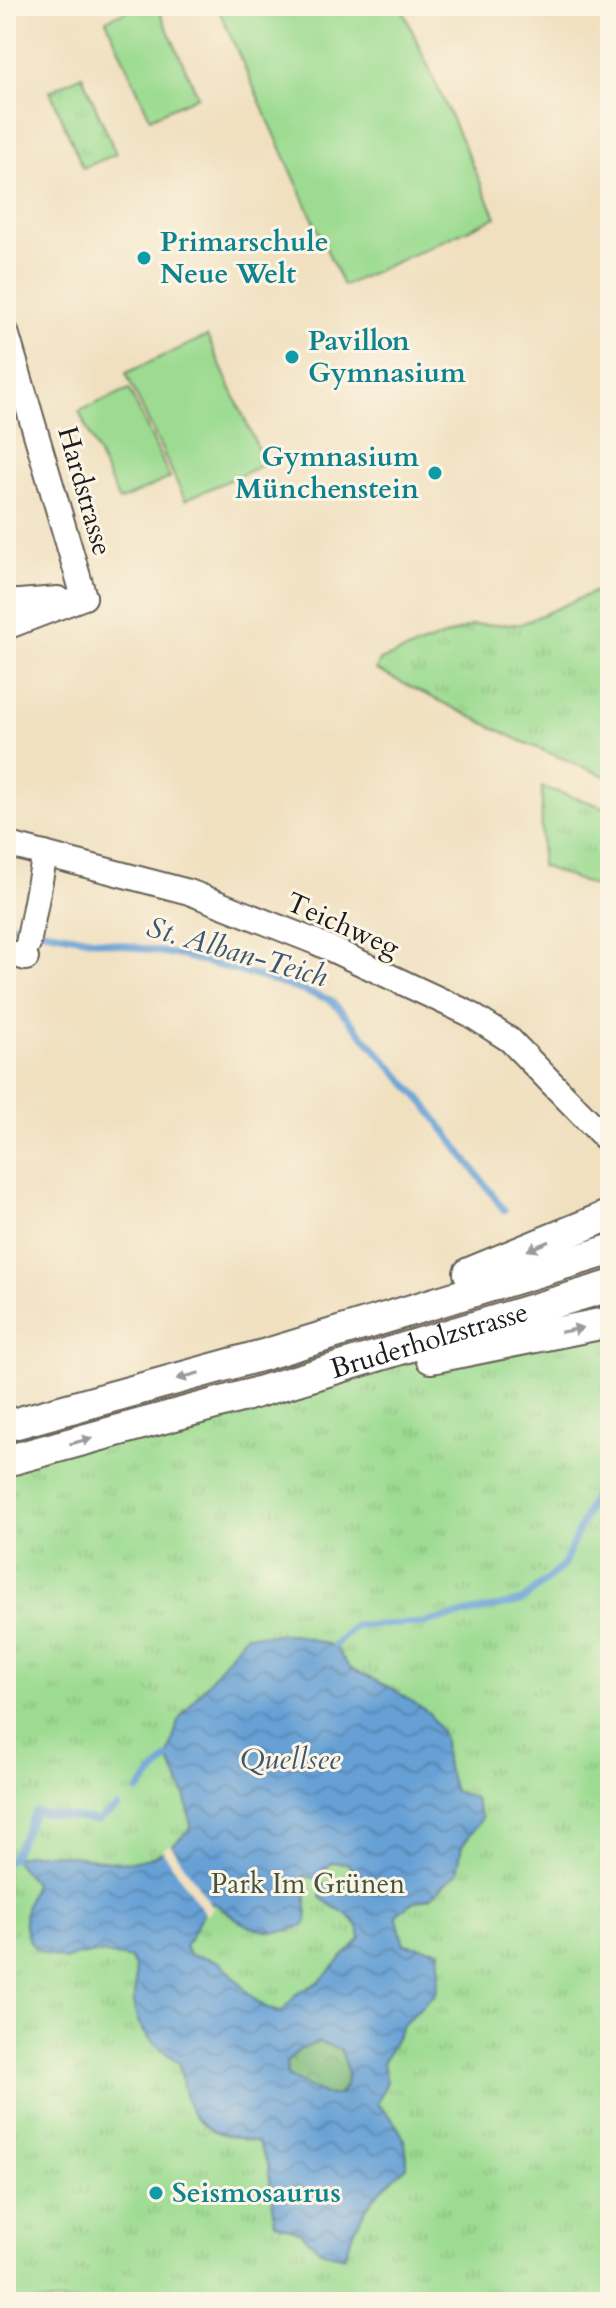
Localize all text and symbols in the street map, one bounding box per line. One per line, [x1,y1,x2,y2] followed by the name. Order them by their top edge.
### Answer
[160,223,329,293] place label: Primarschule Neue Welt
[135,249,153,267] marker: Primarschule Neue Welt
[308,322,466,392] place label: Pavillon Gymnasium
[283,348,301,366] marker: Pavillon Gymnasium
[48,422,122,560] street label: Hardstrasse
[235,438,419,508] place label: Gymnasium Münchenstein
[426,464,444,482] marker: Gymnasium Münchenstein
[280,883,406,967] street label: Teichweg
[142,907,333,998] water label: St. Alban-Teich
[526,1239,550,1253] one-way arrow
[326,1293,533,1388] street label: Bruderholzstrasse
[559,1323,584,1335] one-way arrow
[175,1370,200,1382] one-way arrow
[69,1434,94,1446] one-way arrow
[240,1739,341,1780] water label: Quellsee
[211,1865,405,1903] park label: Park Im Grünen
[172,2174,341,2212] place label: Seismosaurus
[147,2184,165,2202] marker: Seismosaurus

